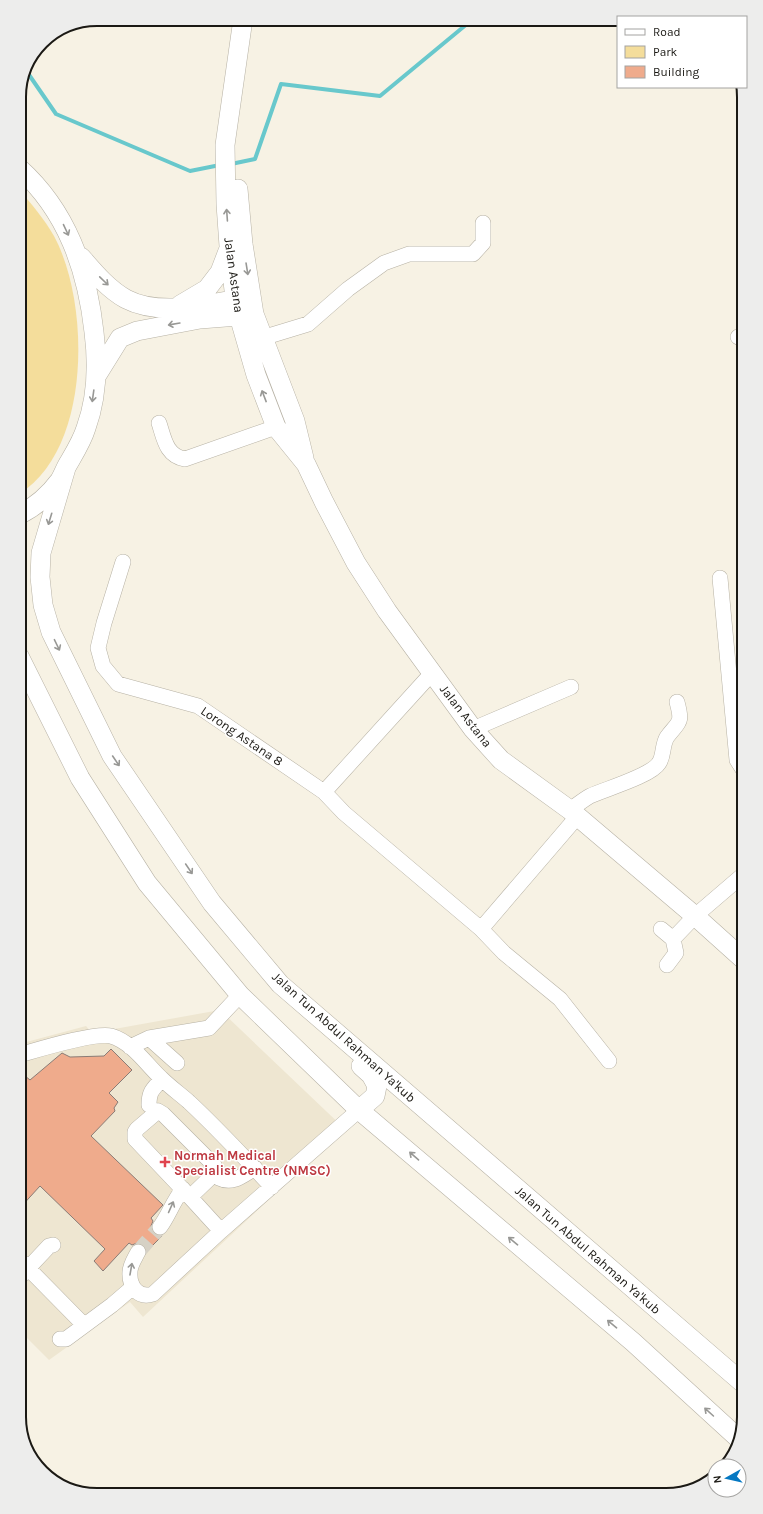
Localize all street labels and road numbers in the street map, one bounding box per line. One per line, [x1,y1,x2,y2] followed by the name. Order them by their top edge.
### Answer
[221,237,247,313] street label: Jalan Astana
[437,682,495,750] street label: Jalan Astana
[198,703,286,769] street label: Lorong Astana 8
[269,969,419,1105] street label: Jalan Tun Abdul Rahman Ya'kub
[512,1183,664,1317] street label: Jalan Tun Abdul Rahman Ya'kub

